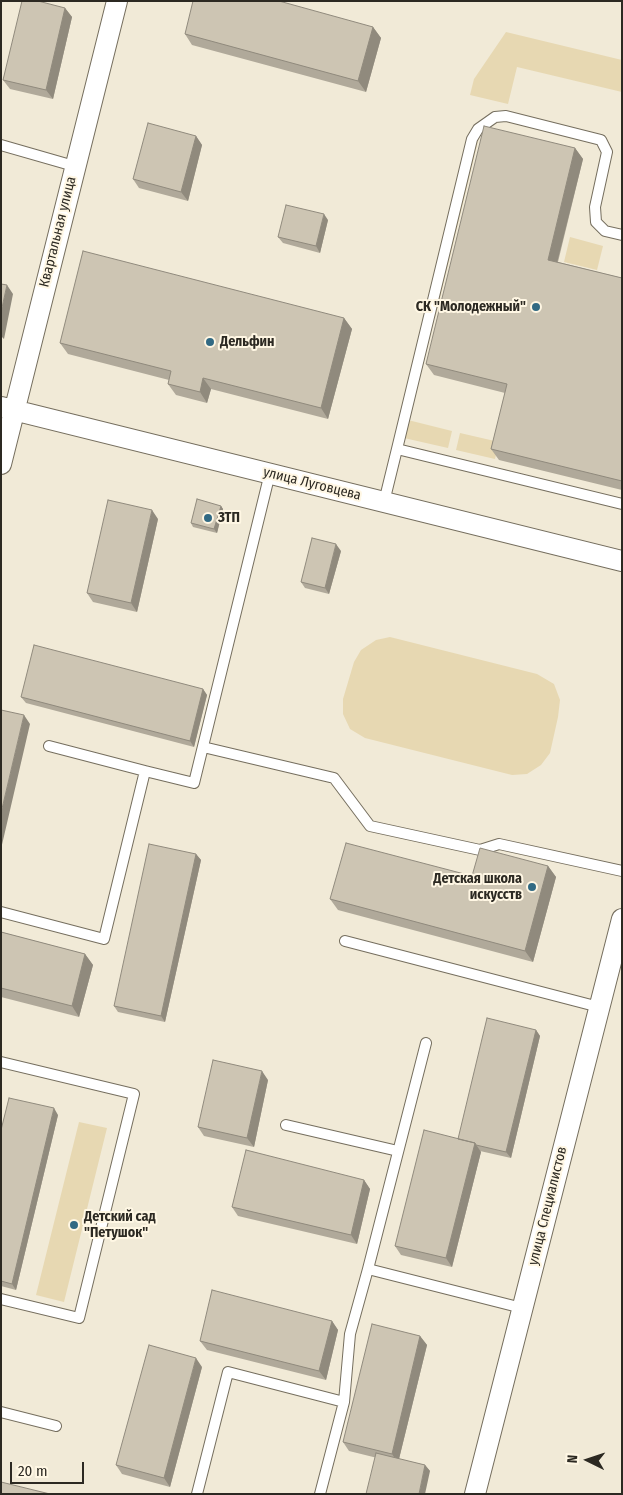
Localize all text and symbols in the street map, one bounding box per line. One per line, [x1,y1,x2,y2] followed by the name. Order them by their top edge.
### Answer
[36,175,80,289] street label: Квартальная улица
[416,299,526,315] place label: СК "Молодежный"
[530,301,542,313] marker: СК "Молодежный"
[220,334,275,350] place label: Дельфин
[204,336,216,348] marker: Дельфин
[261,464,363,504] street label: улица Луговцева
[218,510,240,526] place label: ЗТП
[202,512,214,524] marker: ЗТП
[433,871,522,904] place label: Детская школа искусств
[526,881,538,893] marker: Детская школа искусств
[525,1145,571,1267] street label: улица Специалистов
[84,1209,156,1242] place label: Детский сад "Петушок"
[68,1219,80,1231] marker: Детский сад "Петушок"
[563,1435,613,1485] north arrow
[12,1452,86,1484] scale bar
[564,1454,581,1464] text: N
[18,1462,48,1480] text: 20 m

